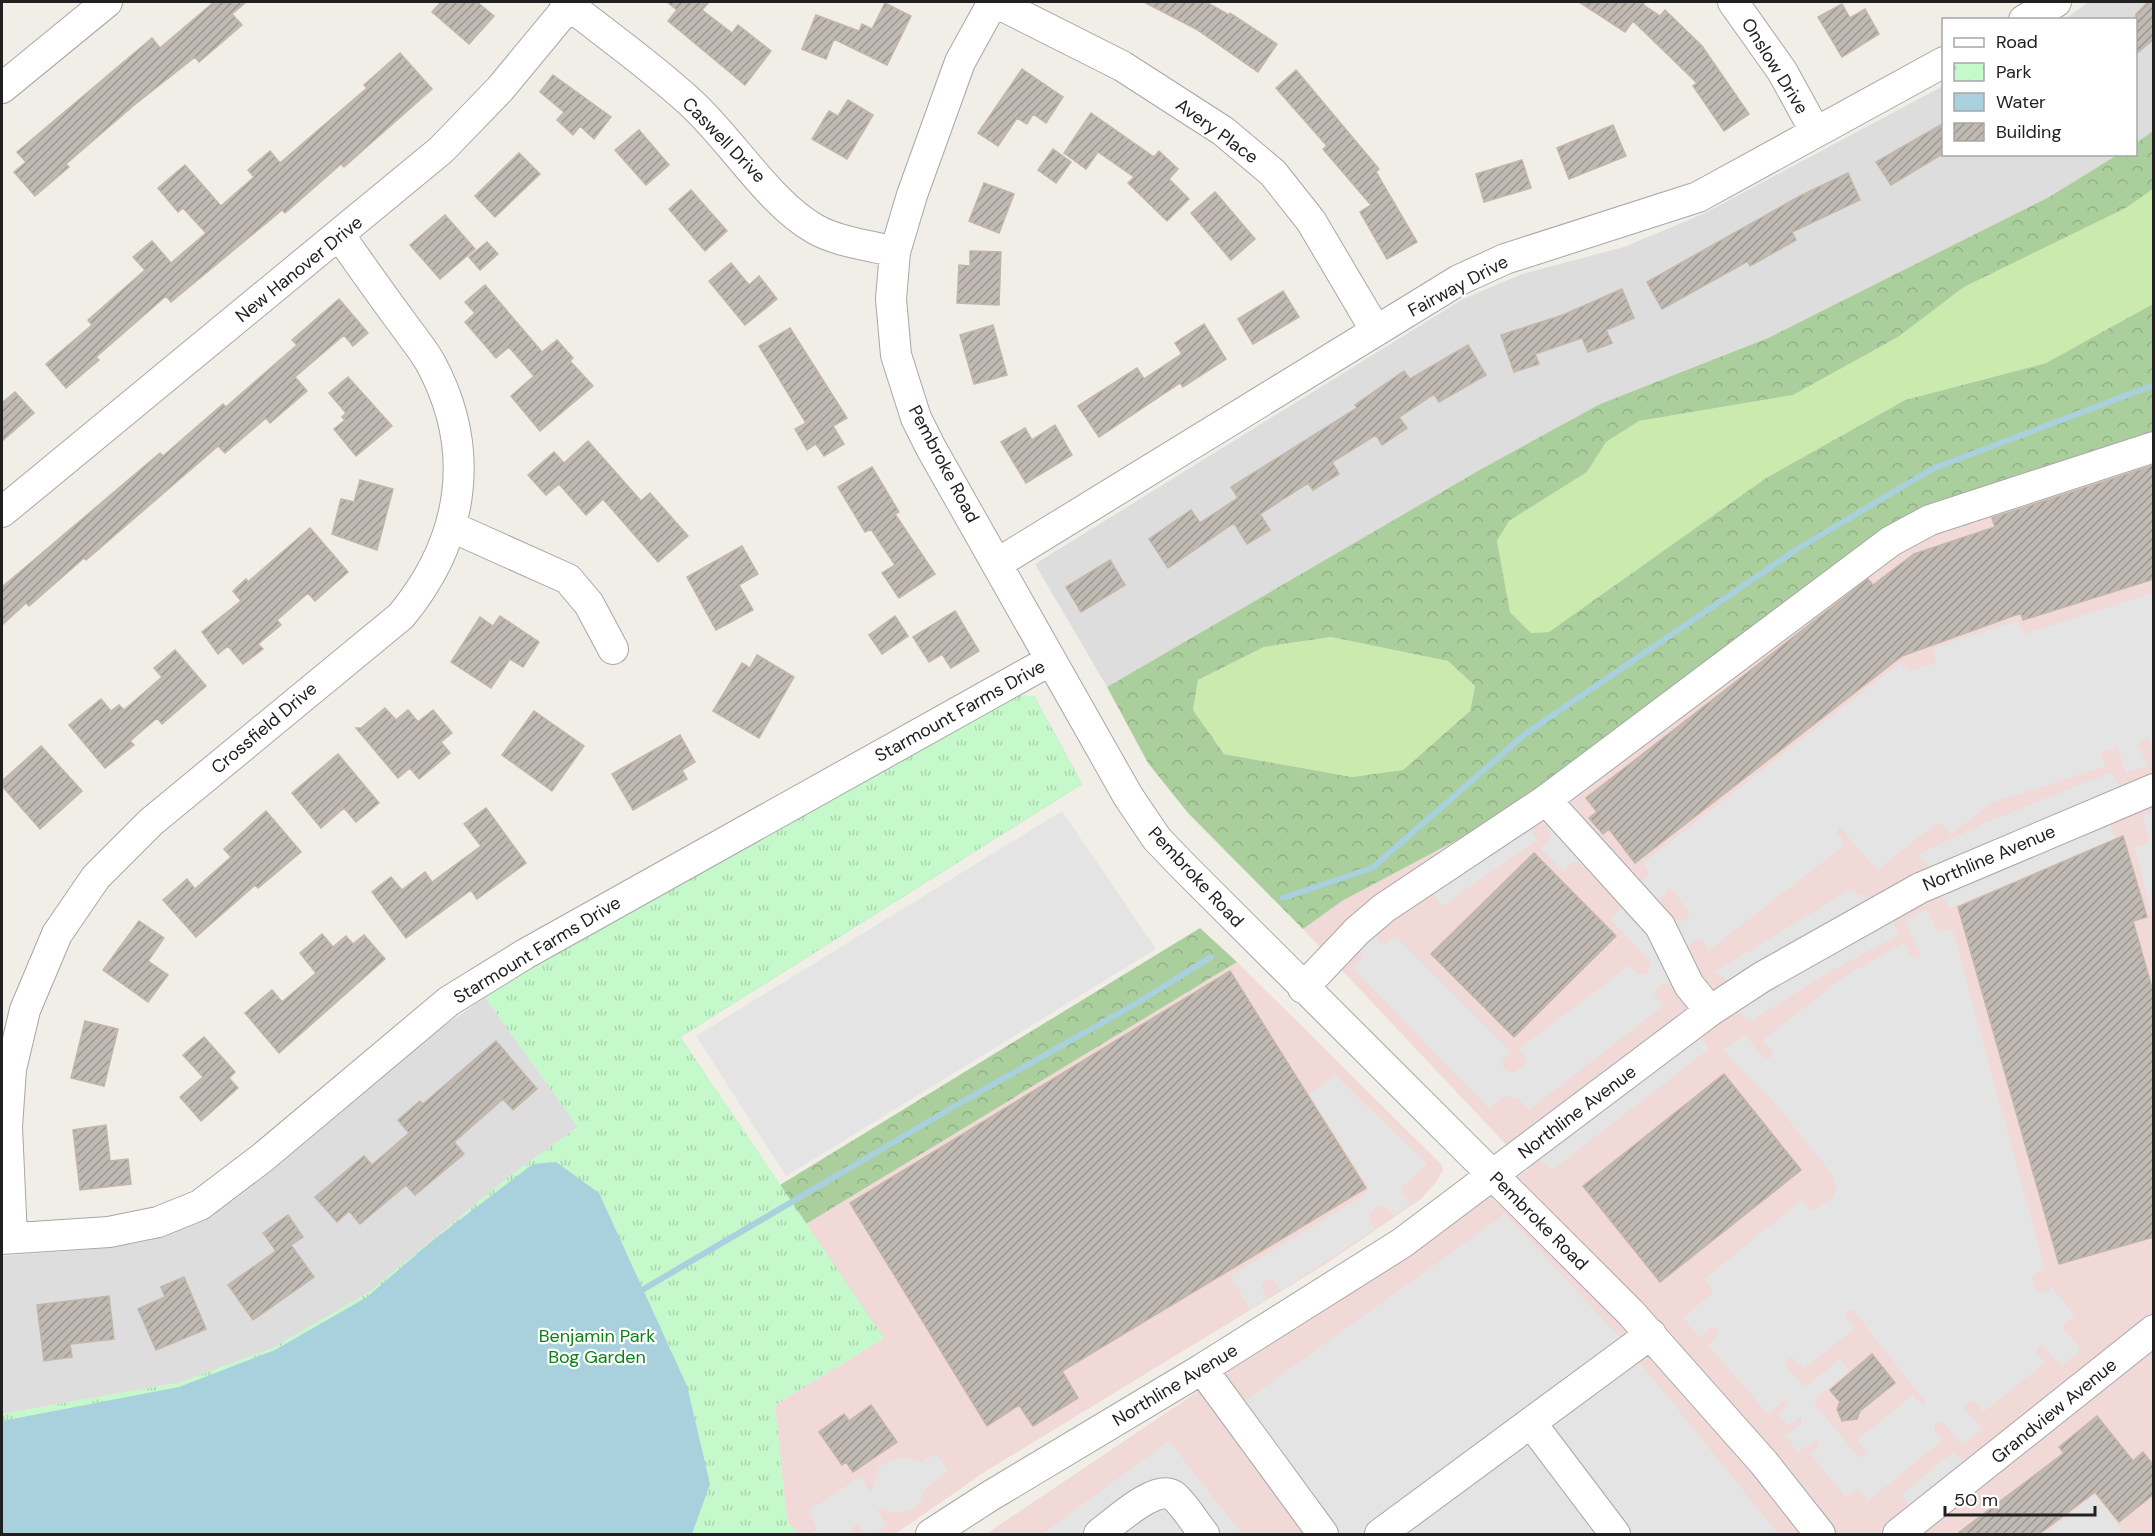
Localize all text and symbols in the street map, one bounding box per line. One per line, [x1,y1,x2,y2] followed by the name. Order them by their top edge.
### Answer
[1736,14,1814,118] street label: Onslow Drive
[1942,18,2137,156] legend
[1996,30,2038,54] text: Road
[1996,60,2032,84] text: Park
[1996,90,2046,114] text: Water
[677,92,771,188] street label: Caswell Drive
[1171,93,1263,169] street label: Avery Place
[1996,120,2061,144] text: Building
[231,210,367,328] street label: New Hanover Drive
[1404,250,1512,322] street label: Fairway Drive
[903,401,985,527] street label: Pembroke Road
[871,654,1049,768] street label: Starmount Farms Drive
[206,677,322,779] street label: Crossfield Drive
[1919,819,2059,897] street label: Northline Avenue
[1143,821,1249,933] street label: Pembroke Road
[449,890,625,1010] street label: Starmount Farms Drive
[1513,1060,1641,1164] street label: Northline Avenue
[1485,1167,1593,1275] street label: Pembroke Road
[539,1324,655,1369] park label: Benjamin Park Bog Garden
[1108,1338,1242,1432] street label: Northline Avenue
[1986,1353,2122,1469] street label: Grandview Avenue
[1945,1479,2095,1517] scale bar
[1954,1488,1998,1512] text: 50 m

